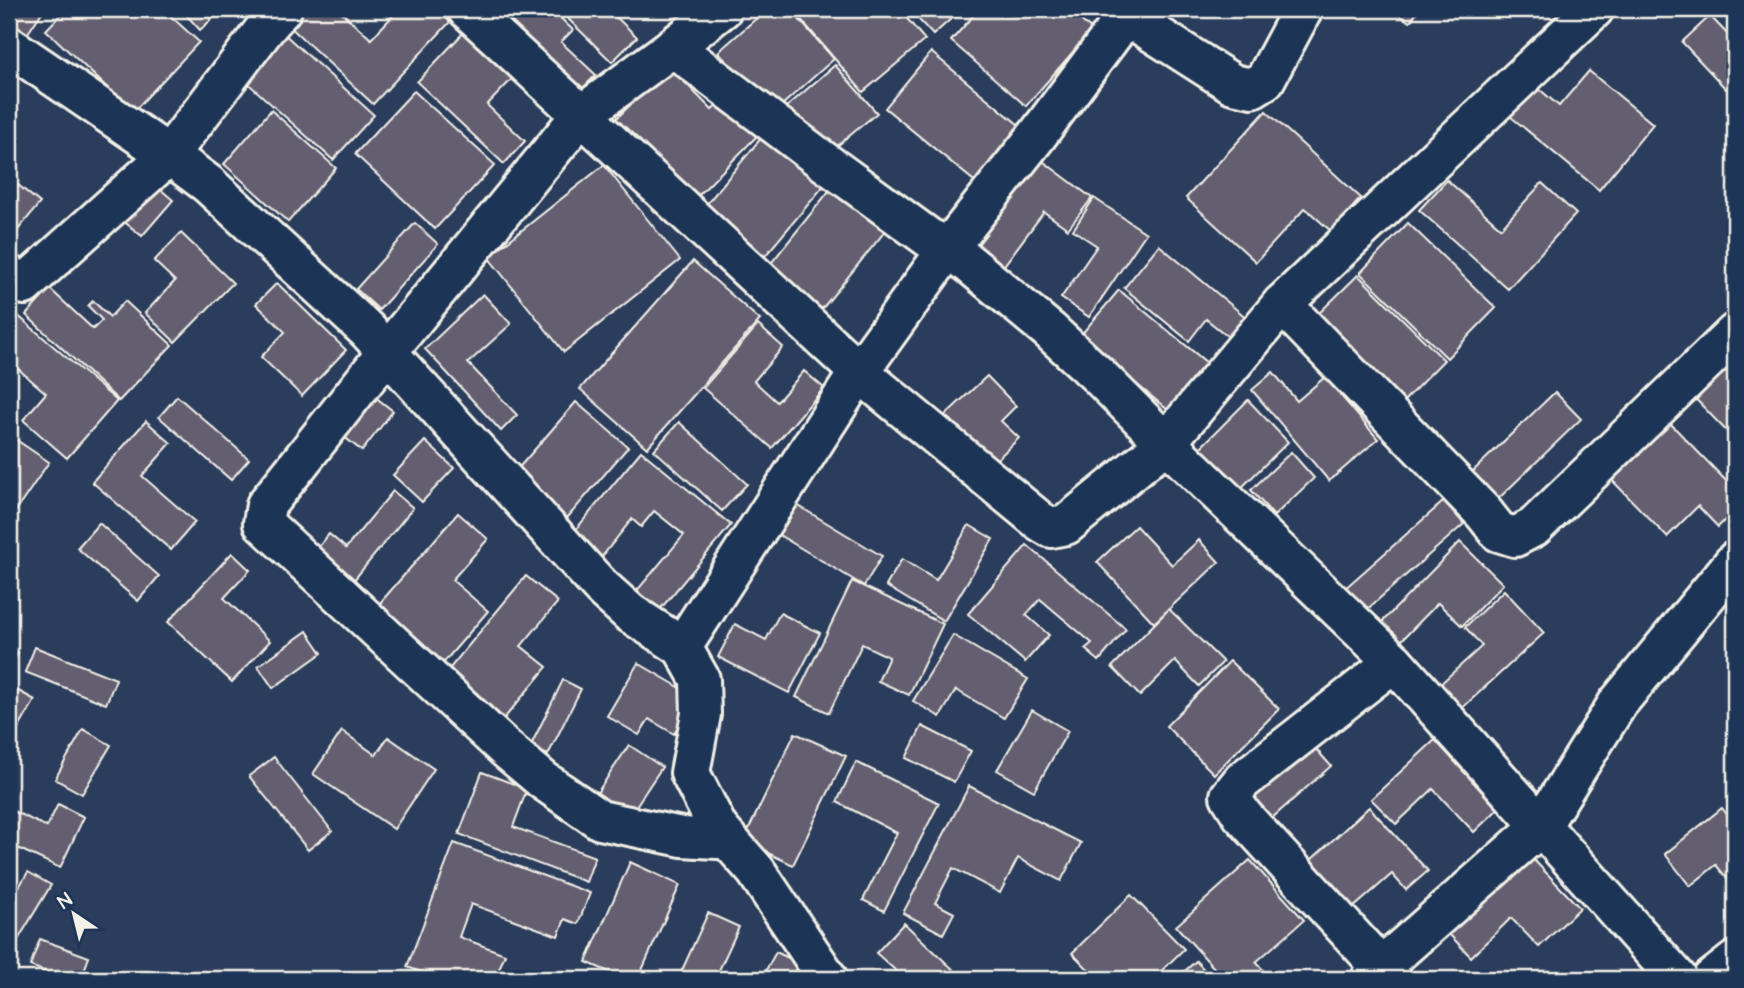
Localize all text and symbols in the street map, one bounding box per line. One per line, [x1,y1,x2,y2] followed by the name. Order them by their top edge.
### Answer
[38,880,108,950] north arrow
[52,887,78,916] text: N

